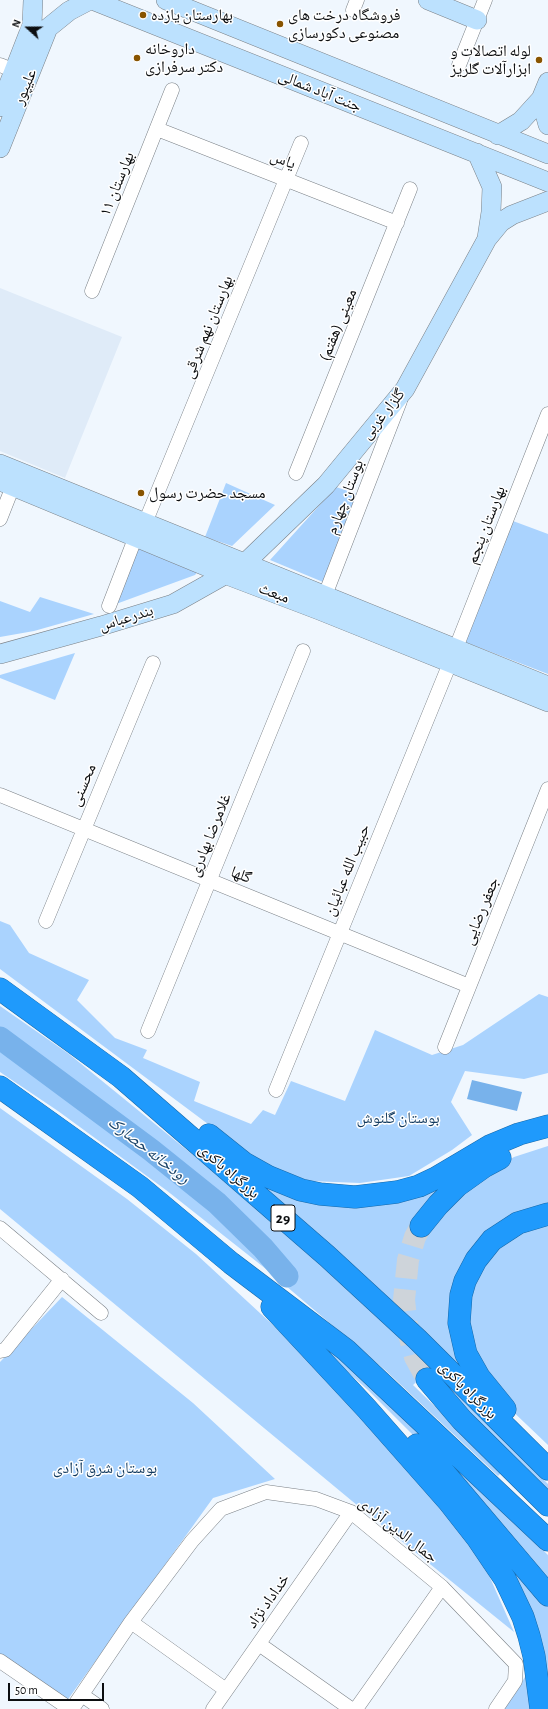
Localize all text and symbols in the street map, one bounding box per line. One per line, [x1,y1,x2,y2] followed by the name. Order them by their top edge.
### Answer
[151,5,233,25] place label: بهارستان یازده
[288,5,401,43] place label: فروشگاه درخت های مصنوعی دکورسازی
[8,8,48,48] north arrow
[138,10,148,20] marker: بهارستان یازده
[10,18,23,29] text: N
[275,19,285,29] marker: فروشگاه درخت های مصنوعی دکورسازی
[145,39,223,77] place label: داروخانه دکتر سرفرازی
[450,41,531,79] place label: لوله اتصالات و ابزارآلات گلریز
[132,53,142,63] marker: داروخانه دکتر سرفرازی
[534,55,544,65] marker: لوله اتصالات و ابزارآلات گلریز
[9,66,41,108] street label: علیپور
[276,66,364,116] street label: جنت آباد شمالی
[268,146,298,174] street label: یاس
[95,149,139,219] street label: بهارستان ۱۱
[179,273,237,381] street label: بهارستان نهم شرقی
[315,286,361,364] street label: معینی (هفتم)
[357,385,409,443] street label: گلزار غربی
[322,457,368,537] street label: بوستان چهارم
[149,483,266,503] place label: مسجد حضرت رسول
[462,483,510,567] street label: بهارستان پنجم
[136,488,146,498] marker: مسجد حضرت رسول
[256,578,292,608] street label: مبعث
[96,601,156,635] street label: بندرعباس
[66,761,100,809] street label: محسنی
[185,791,235,879] street label: غلامرضا بهادری
[320,821,374,919] street label: حبیب الله عبائیان
[228,862,254,888] street label: گلها
[459,874,503,948] street label: جعفر رضایی
[356,1108,440,1128] park label: بوستان گلنوش
[104,1112,194,1188] water label: رودخانه حصارک
[195,1139,263,1203] street label: بزرگراه باکری
[271,1205,295,1231] road number: 29
[435,1357,501,1423] street label: بزرگراه باکری
[53,1458,157,1478] park label: بوستان شرق آزادی
[354,1493,442,1567] street label: جمال الدین آزادی
[242,1570,294,1632] street label: خداداد نژاد
[10,1675,106,1701] scale bar
[15,1684,38,1696] text: 50 m

